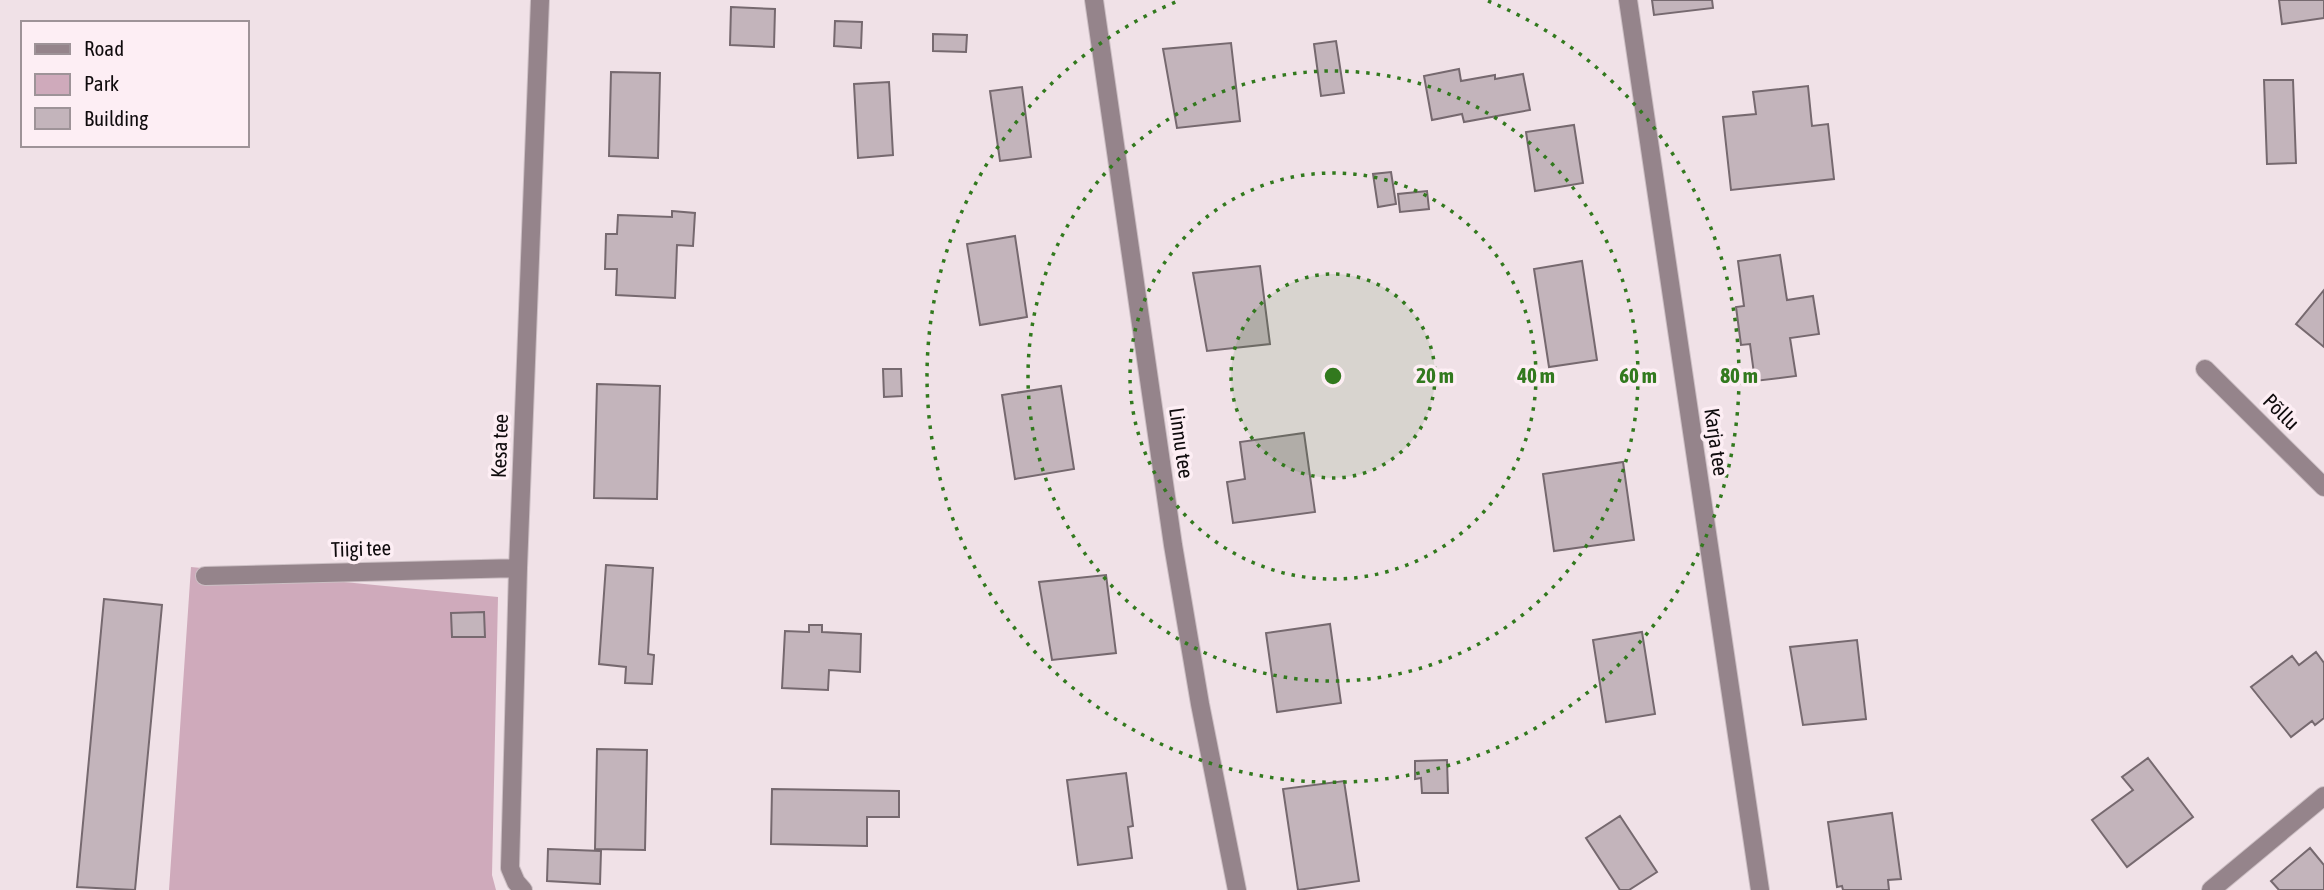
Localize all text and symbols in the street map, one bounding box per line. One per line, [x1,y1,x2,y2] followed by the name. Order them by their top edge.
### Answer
[21,21,248,147] legend
[84,36,124,60] text: Road
[84,71,119,95] text: Park
[84,106,148,130] text: Building
[1416,363,1454,387] text: 20 m
[1516,363,1555,387] text: 40 m
[1619,363,1657,387] text: 60 m
[1720,363,1758,387] text: 80 m
[1321,364,1345,388] centre of rings
[2259,388,2305,434] street label: Põllu
[1165,406,1199,480] street label: Linnu tee
[1700,406,1734,477] street label: Karja tee
[486,413,512,478] street label: Kesa tee
[331,535,391,561] street label: Tiigi tee

